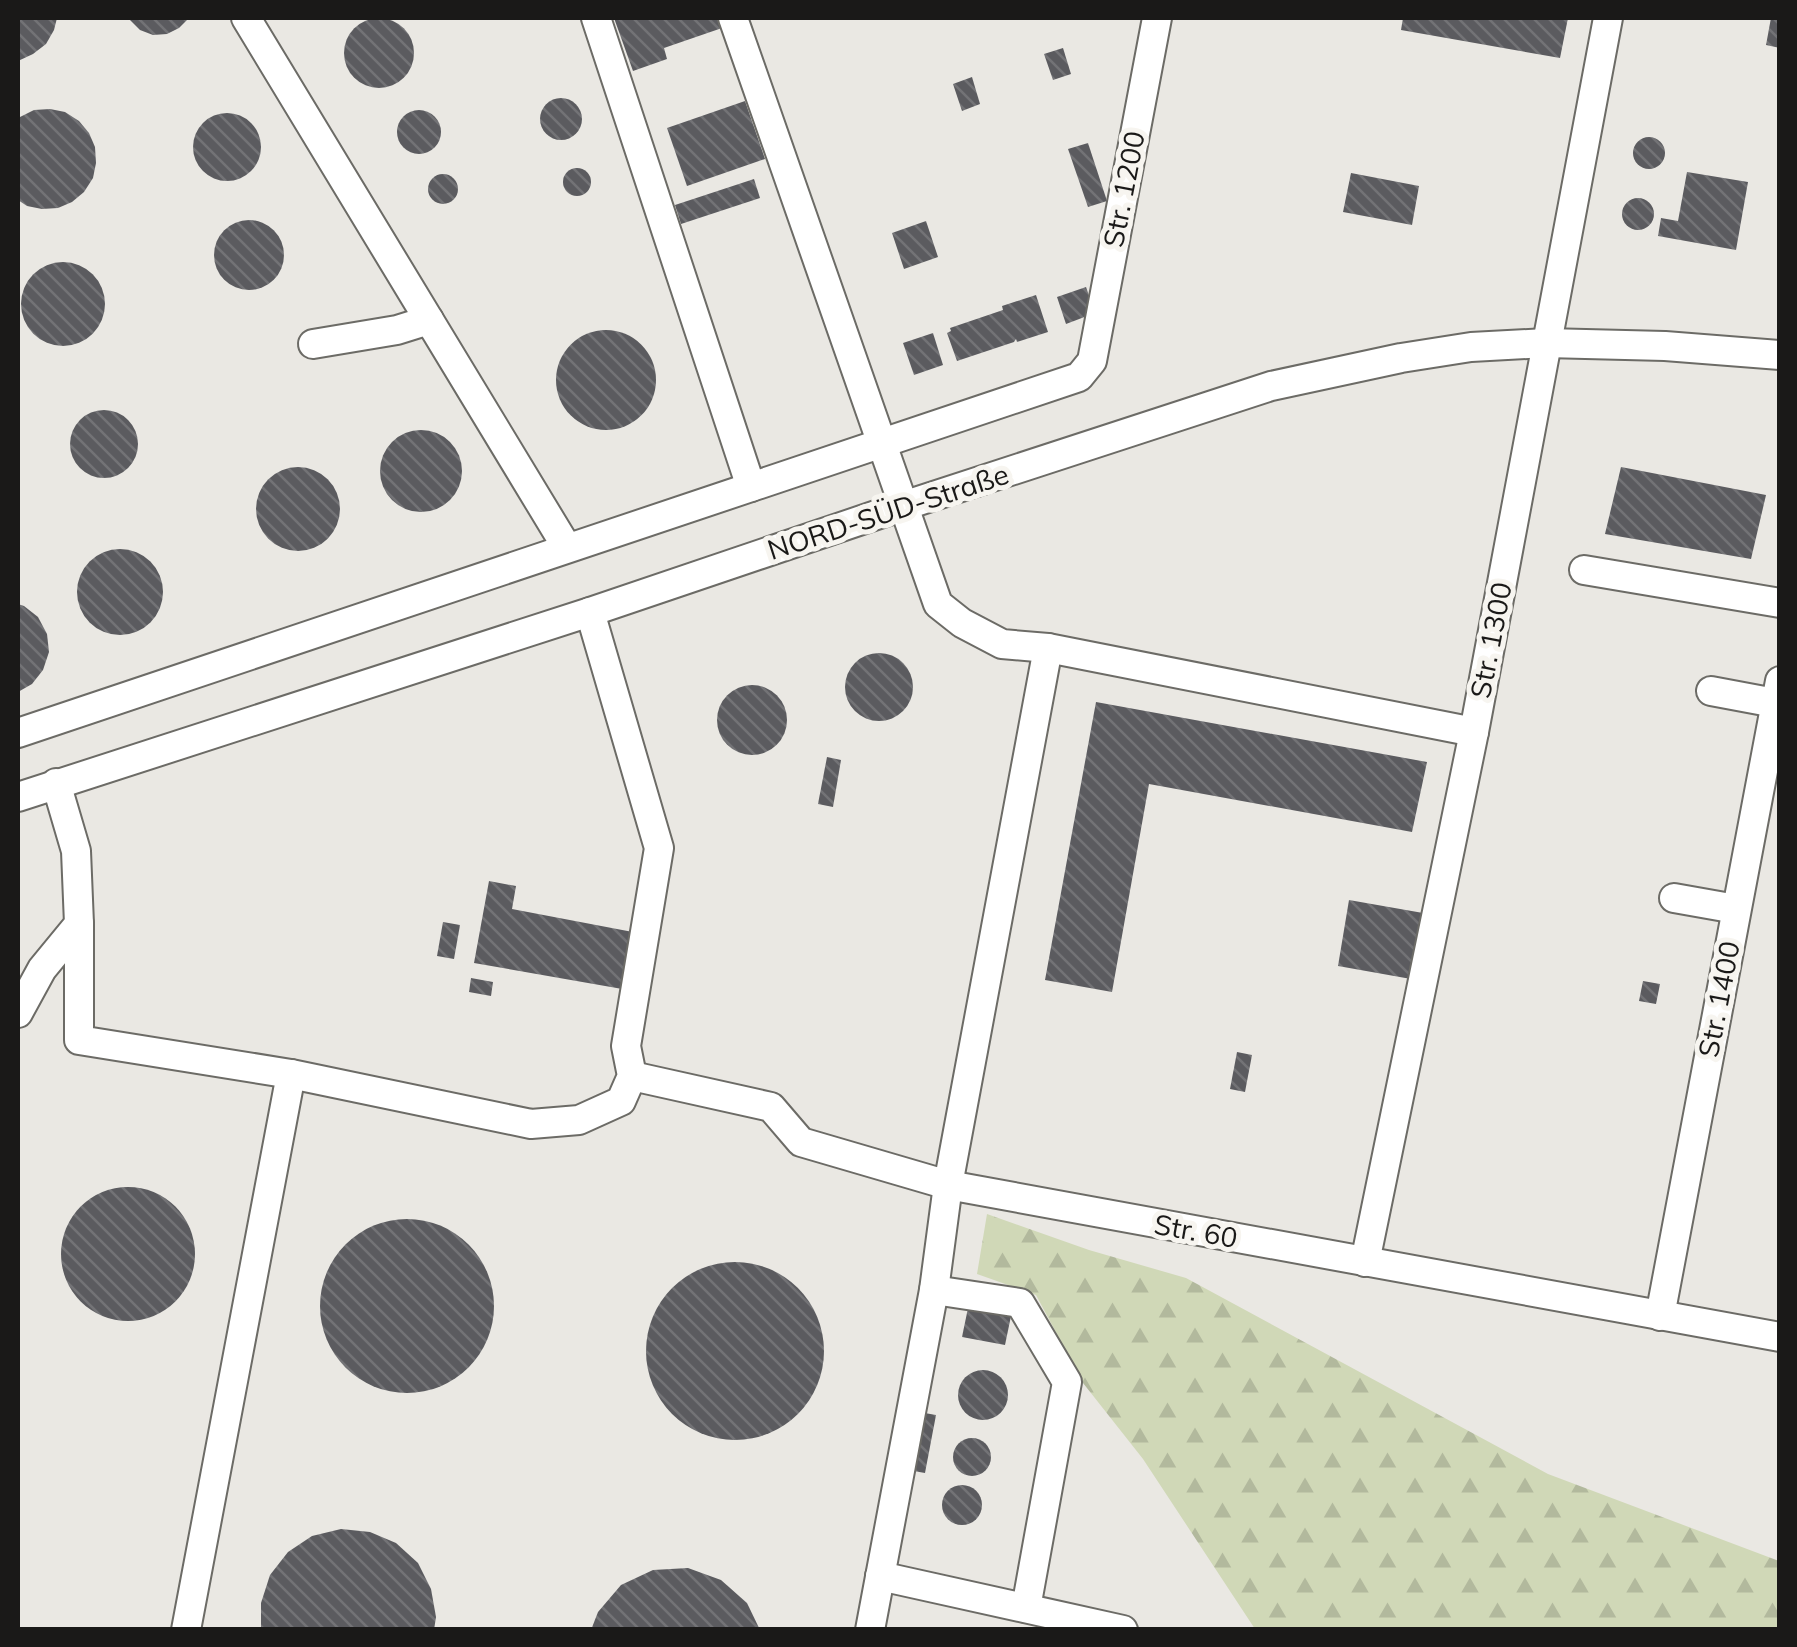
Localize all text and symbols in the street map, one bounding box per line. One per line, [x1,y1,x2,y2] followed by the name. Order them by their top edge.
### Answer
[1095,128,1152,250] street label: Str. 1200
[763,456,1013,567] street label: NORD-SÜD-Straße
[1462,579,1519,701] street label: Str. 1300
[1690,938,1747,1060] street label: Str. 1400
[1152,1206,1241,1255] street label: Str. 60

